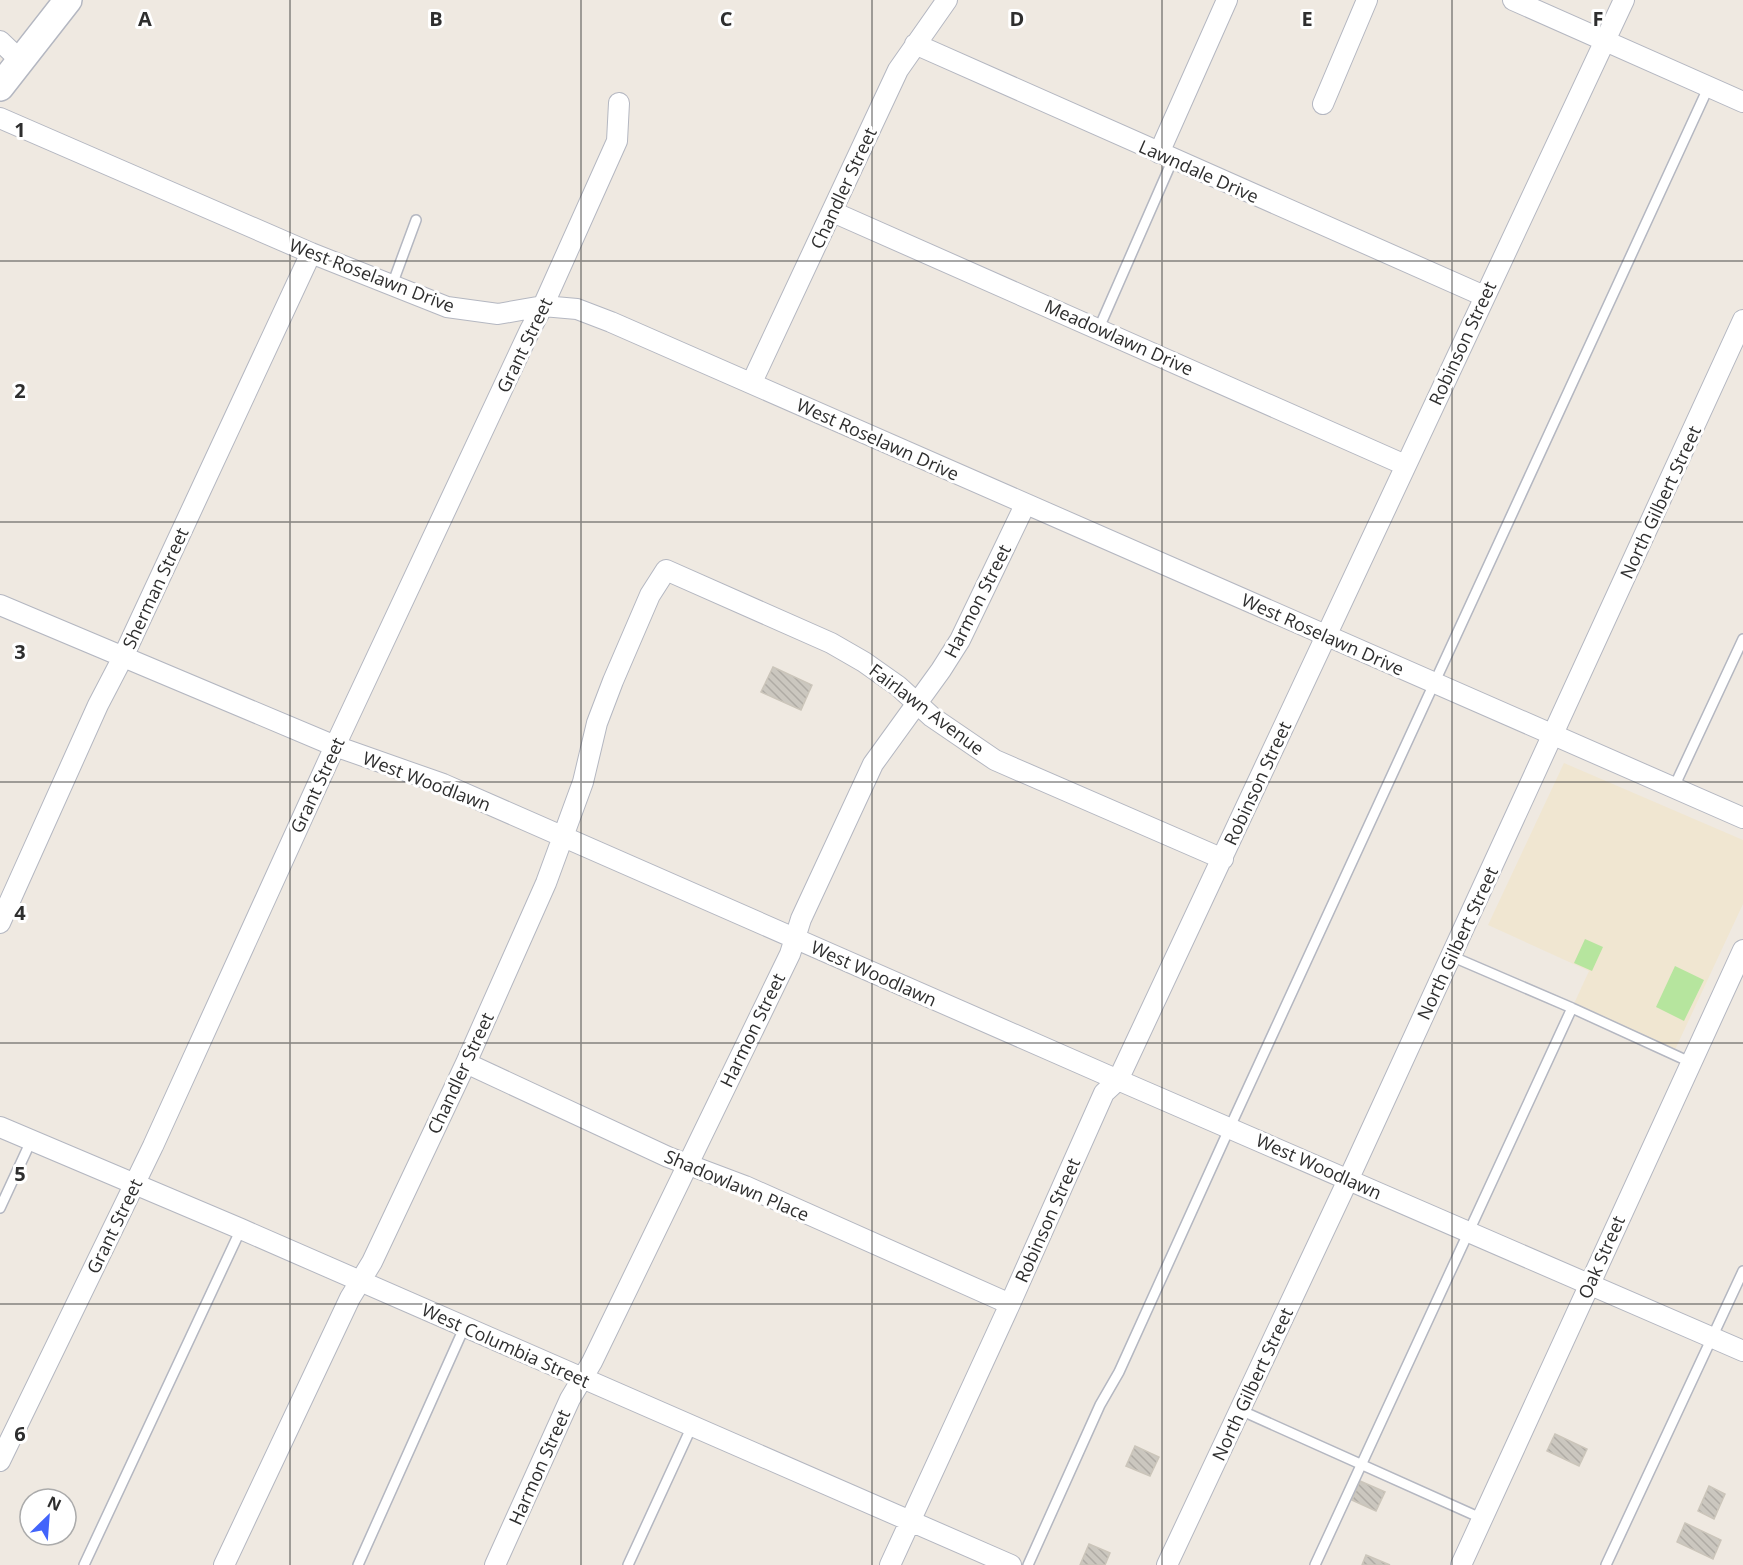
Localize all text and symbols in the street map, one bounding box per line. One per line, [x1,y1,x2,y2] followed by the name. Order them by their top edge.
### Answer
[138,5,152,32] text: A
[429,5,443,32] text: B
[720,5,733,32] text: C
[1010,5,1024,32] text: D
[1301,5,1313,32] text: E
[1593,5,1603,32] text: F
[14,116,26,143] text: 1
[804,123,882,253] street label: Chandler Street
[1135,134,1263,208] street label: Lawndale Drive
[286,232,458,318] street label: West Roselawn Drive
[1423,277,1501,409] street label: Robinson Street
[1041,293,1197,381] street label: Meadowlawn Drive
[491,294,557,396] street label: Grant Street
[14,377,26,404] text: 2
[793,392,963,486] street label: West Roselawn Drive
[1614,422,1706,582] street label: North Gilbert Street
[116,524,194,652] street label: Sherman Street
[938,540,1016,662] street label: Harmon Street
[1238,587,1408,681] street label: West Roselawn Drive
[14,638,26,665] text: 3
[865,658,989,760] street label: Fairlawn Avenue
[1218,717,1296,849] street label: Robinson Street
[284,733,350,837] street label: Grant Street
[360,746,494,816] street label: West Woodlawn
[1411,863,1503,1023] street label: North Gilbert Street
[14,899,26,926] text: 4
[807,935,941,1011] street label: West Woodlawn
[714,969,790,1091] street label: Harmon Street
[421,1008,499,1138] street label: Chandler Street
[1252,1128,1386,1204] street label: West Woodlawn
[661,1144,813,1226] street label: Shadowlawn Place
[1009,1154,1085,1286] street label: Robinson Street
[14,1160,26,1187] text: 5
[81,1175,147,1277] street label: Grant Street
[1572,1212,1630,1302] street label: Oak Street
[418,1297,594,1393] street label: West Columbia Street
[1206,1304,1298,1464] street label: North Gilbert Street
[503,1405,575,1529] street label: Harmon Street
[14,1420,26,1447] text: 6
[18,1487,78,1547] north arrow
[44,1491,65,1516] text: N

